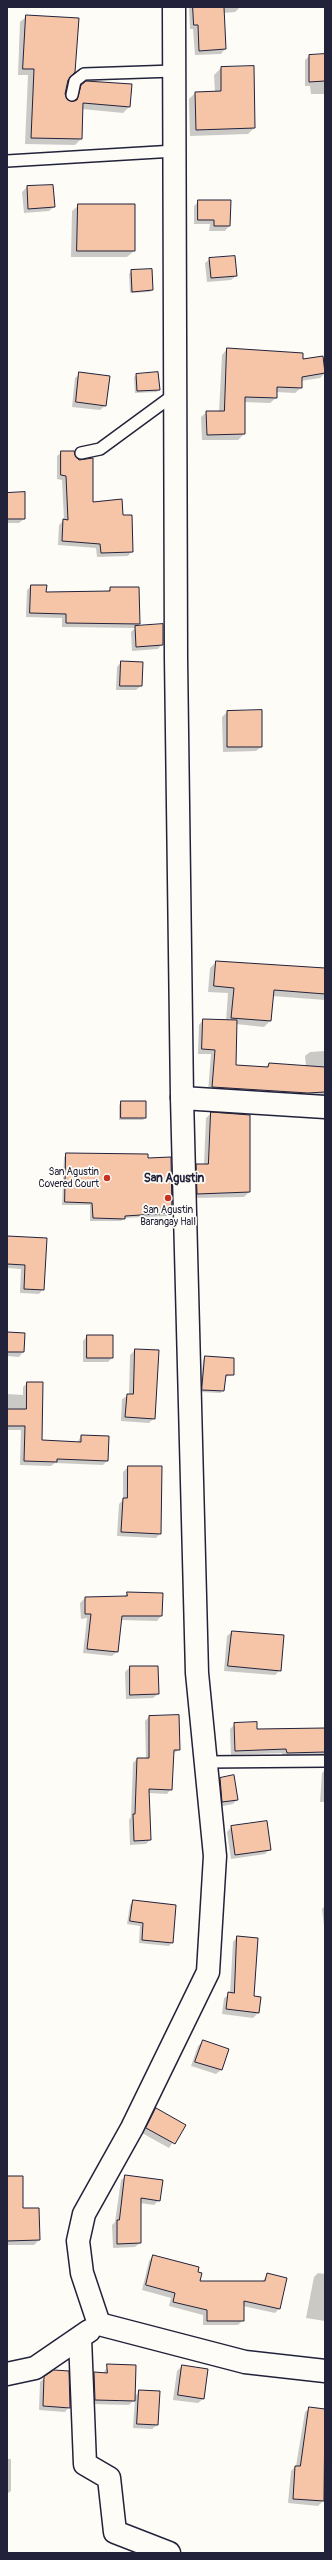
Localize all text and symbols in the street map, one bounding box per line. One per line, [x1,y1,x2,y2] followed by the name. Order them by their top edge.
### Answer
[38,1166,99,1190] place label: San Agustin Covered Court
[144,1172,204,1186] district label: San Agustin
[102,1173,112,1183] marker: San Agustin Covered Court
[163,1193,173,1203] marker: San Agustin Barangay Hall
[140,1204,196,1228] place label: San Agustin Barangay Hall

